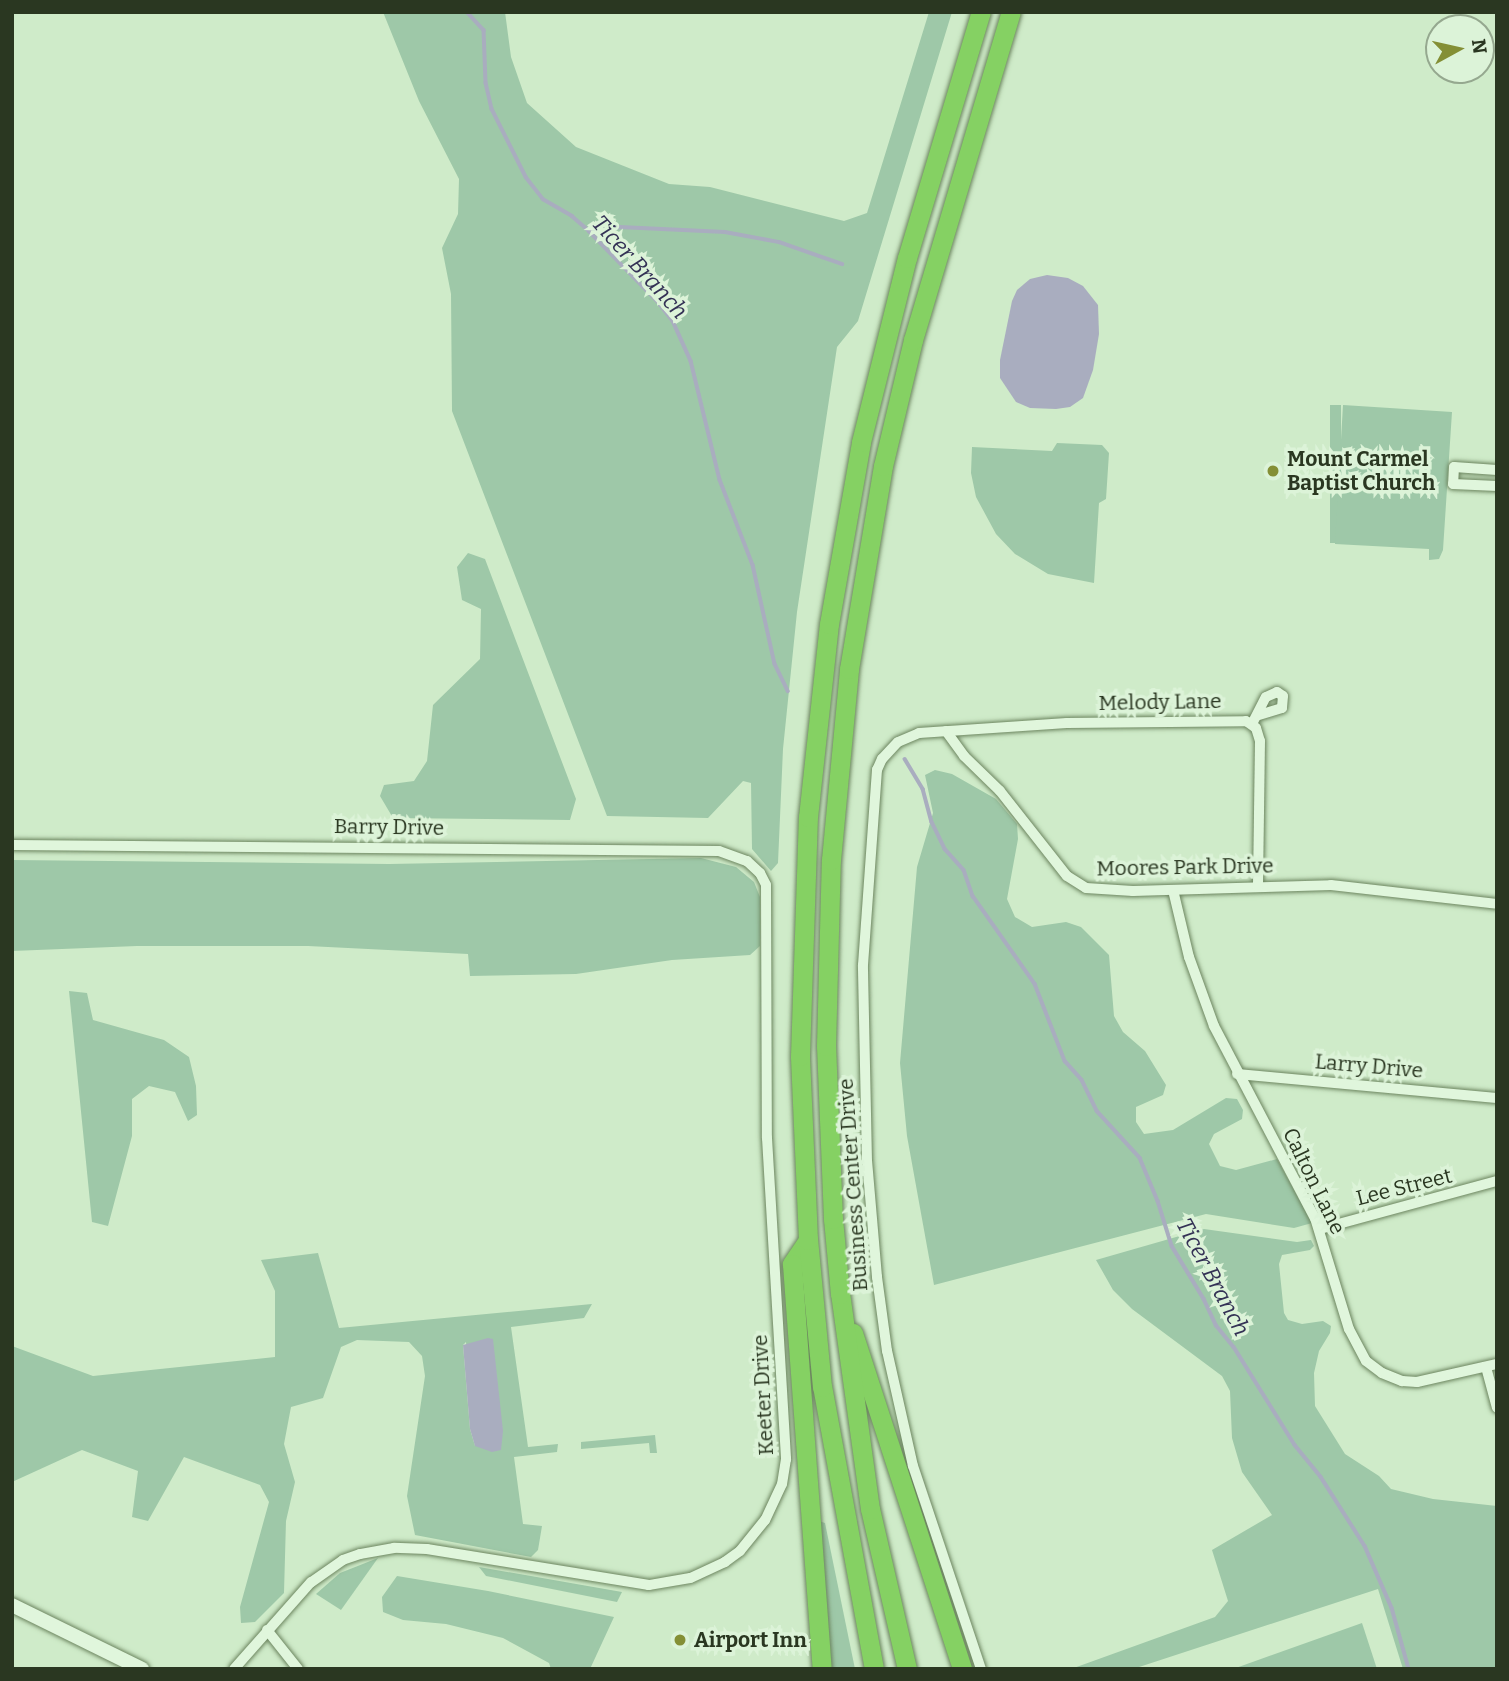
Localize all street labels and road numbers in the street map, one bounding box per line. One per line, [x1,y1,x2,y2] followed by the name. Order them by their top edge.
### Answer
[1098,688,1222,716] street label: Melody Lane
[334,813,444,841] street label: Barry Drive
[1096,853,1274,881] street label: Moores Park Drive
[1314,1049,1424,1083] street label: Larry Drive
[833,1078,873,1292] street label: Business Center Drive
[1277,1124,1351,1238] street label: Calton Lane
[1354,1163,1454,1211] street label: Lee Street
[747,1334,779,1456] street label: Keeter Drive

